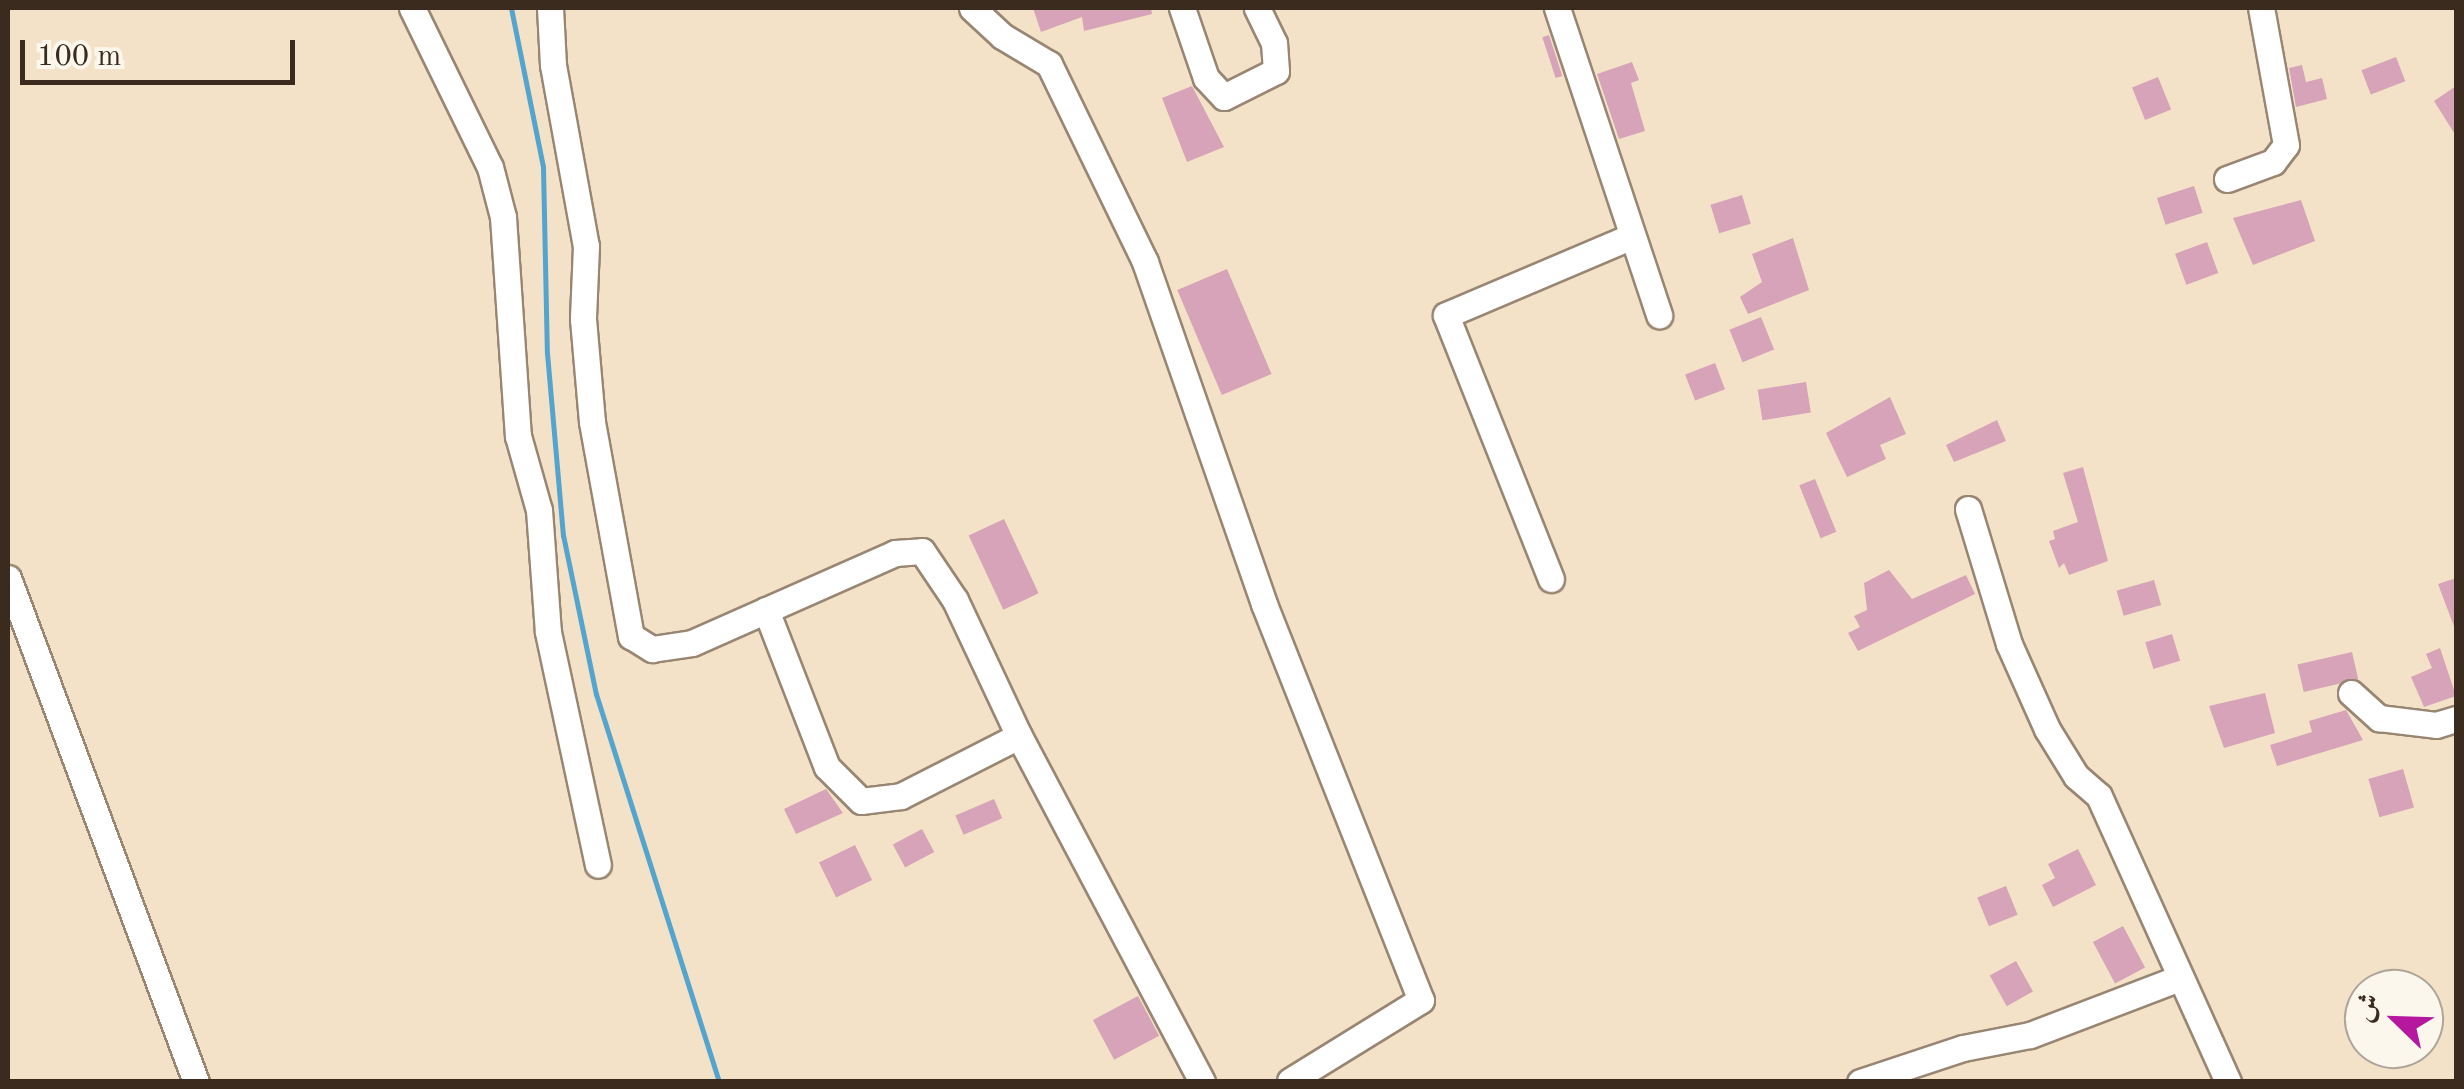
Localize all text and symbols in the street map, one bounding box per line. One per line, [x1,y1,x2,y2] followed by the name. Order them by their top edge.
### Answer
[25,20,300,82] scale bar
[37,42,121,72] text: 100 m
[2344,969,2444,1069] north arrow
[2350,990,2387,1026] text: ش

